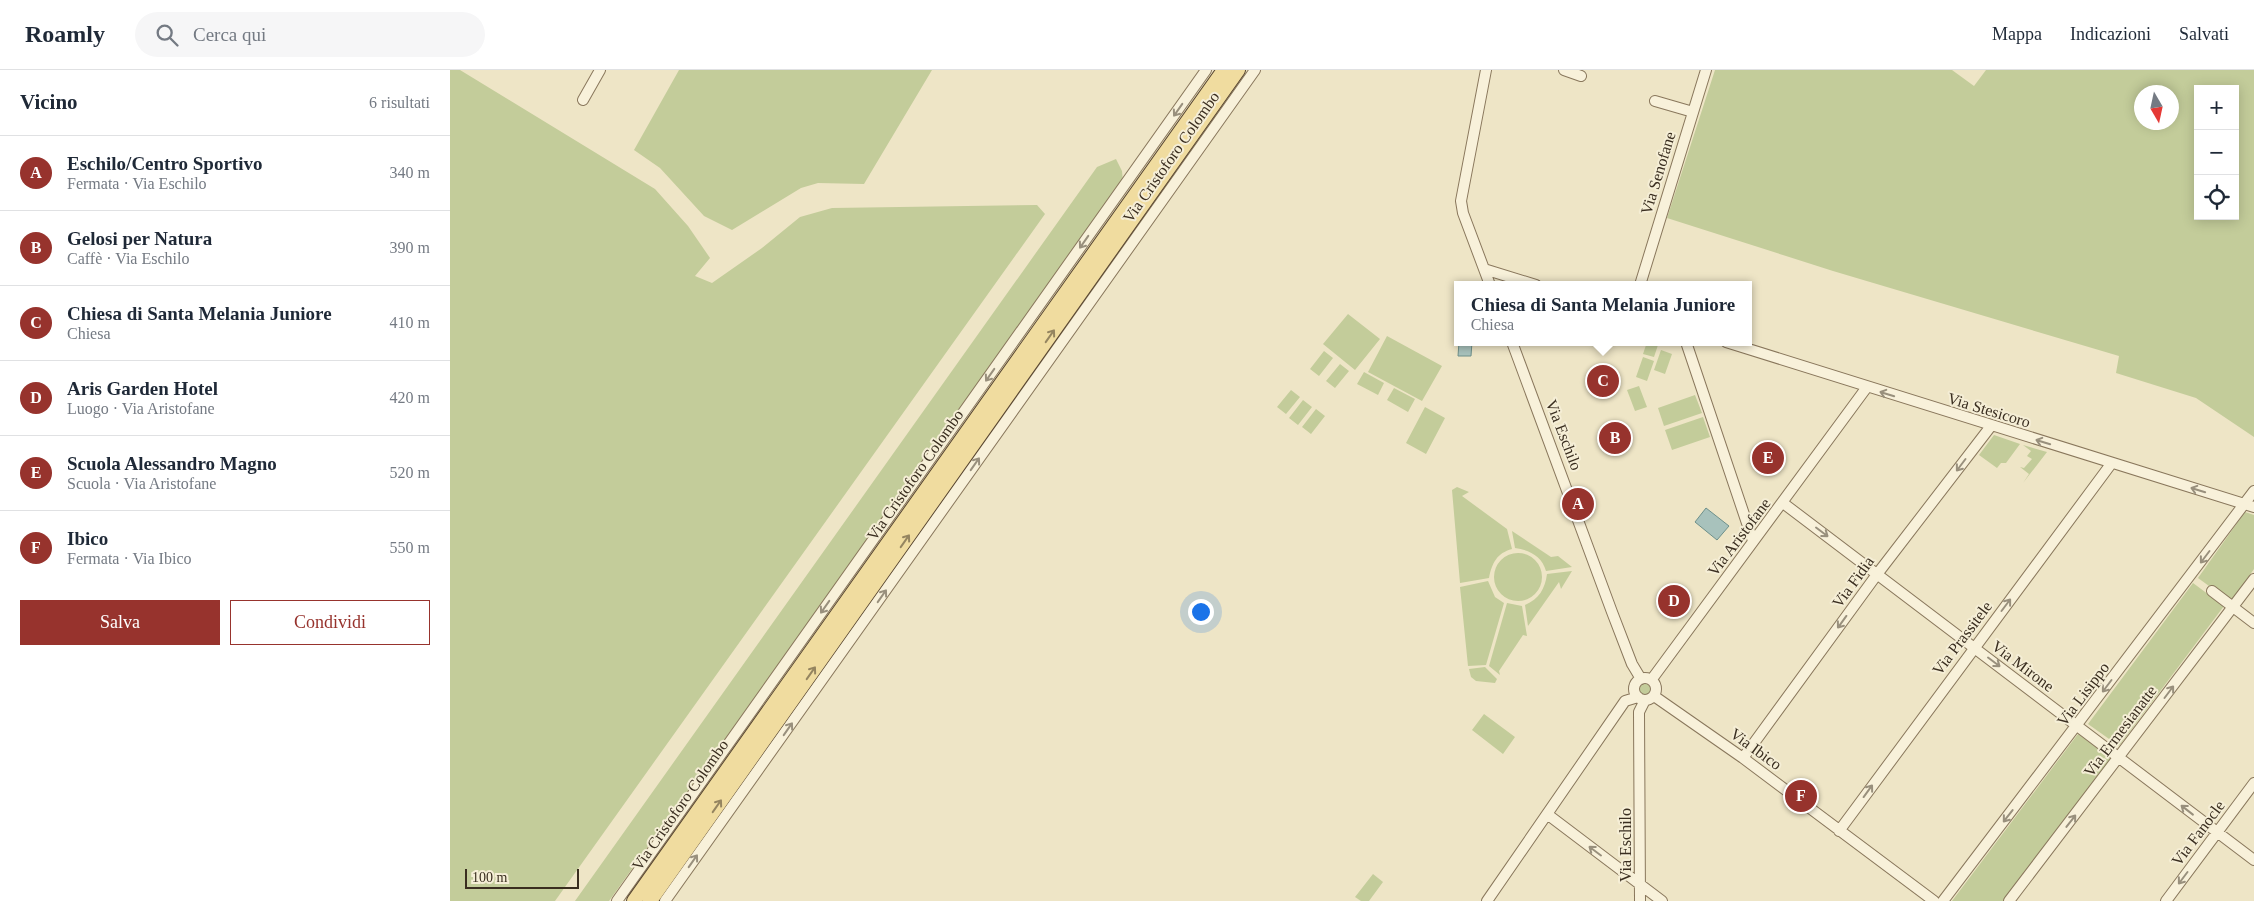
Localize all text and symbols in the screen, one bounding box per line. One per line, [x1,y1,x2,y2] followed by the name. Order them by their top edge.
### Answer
[135,12,485,57] search box
[25,21,105,47] text: Roamly
[153,21,181,49] icon: search
[193,24,266,45] text: Cerca qui
[1992,24,2042,44] text: Mappa
[2070,24,2151,44] text: Indicazioni
[2179,24,2229,44] text: Salvati
[2134,85,2179,130] north arrow
[2194,85,2239,220] map controls
[2194,85,2239,130] button: +
[1119,88,1223,226] street label: Via Cristoforo Colombo
[20,90,78,114] text: Vicino
[369,94,430,111] text: 6 risultati
[1173,103,1183,117] one-way arrow
[1637,130,1679,216] street label: Via Senofane
[2194,130,2239,175] button: −
[67,153,262,174] text: Eschilo/Centro Sportivo
[30,164,42,181] text: A
[390,164,430,181] text: 340 m
[67,175,207,192] text: Fermata · Via Eschilo
[2194,175,2239,220] button: locate
[67,228,212,249] text: Gelosi per Natura
[1079,235,1089,249] one-way arrow
[31,239,41,256] text: B
[390,239,430,256] text: 390 m
[67,250,189,267] text: Caffè · Via Eschilo
[1454,281,1752,346] popup
[1471,294,1735,315] text: Chiesa di Santa Melania Juniore
[67,303,332,324] text: Chiesa di Santa Melania Juniore
[30,314,42,331] text: C
[390,314,430,331] text: 410 m
[1471,316,1514,333] text: Chiesa
[67,325,111,342] text: Chiesa
[1044,330,1055,344] one-way arrow
[1587,362,1619,400] pin: C
[985,368,995,382] one-way arrow
[67,378,218,399] text: Aris Garden Hotel
[1880,388,1896,398] one-way arrow
[30,389,42,406] text: D
[390,389,430,406] text: 420 m
[1946,389,2032,431] street label: Via Stesicoro
[1543,397,1585,473] street label: Via Eschilo
[67,400,215,417] text: Luogo · Via Aristofane
[863,406,967,544] street label: Via Cristoforo Colombo
[1599,419,1631,457] pin: B
[2035,437,2051,447] one-way arrow
[1752,439,1784,477] pin: E
[67,453,277,474] text: Scuola Alessandro Magno
[970,458,981,471] one-way arrow
[1956,458,1966,472] one-way arrow
[31,464,41,481] text: E
[390,464,430,481] text: 520 m
[67,475,216,492] text: Scuola · Via Aristofane
[2190,484,2206,494] one-way arrow
[1562,485,1594,523] pin: A
[1704,495,1774,579] street label: Via Aristofane
[1815,527,1828,538] one-way arrow
[67,528,108,549] text: Ibico
[900,534,910,548] one-way arrow
[31,539,41,556] text: F
[390,539,430,556] text: 550 m
[67,550,191,567] text: Fermata · Via Ibico
[2200,550,2210,564] one-way arrow
[1829,553,1877,611] street label: Via Fidia
[1658,582,1690,620] pin: D
[876,590,887,603] one-way arrow
[1929,598,1995,678] street label: Via Prassitele
[2001,598,2011,612] one-way arrow
[1188,599,1214,625] your location
[20,600,220,645] button: Salva
[230,600,430,645] button: Condividi
[820,600,830,614] one-way arrow
[1837,615,1847,629] one-way arrow
[1989,637,2057,695] street label: Via Mirone
[1987,657,2000,668] one-way arrow
[2054,659,2113,730] street label: Via Lisippo
[806,666,816,680] one-way arrow
[2102,679,2112,693] one-way arrow
[2080,682,2160,780] street label: Via Ermesianatte
[2164,686,2175,699] one-way arrow
[782,723,793,736] one-way arrow
[1727,725,1785,773] street label: Via Ibico
[628,736,732,874] street label: Via Cristoforo Colombo
[1785,777,1817,815] pin: F
[1862,785,1873,799] one-way arrow
[2168,797,2228,869] street label: Via Fanocle
[712,799,722,813] one-way arrow
[2181,804,2194,815] one-way arrow
[1617,808,1634,882] street label: Via Eschilo
[2003,809,2014,822] one-way arrow
[2065,815,2076,828] one-way arrow
[1589,845,1602,856] one-way arrow
[688,854,698,868] one-way arrow
[465,866,579,889] scale bar
[472,870,507,885] text: 100 m
[2178,871,2188,885] one-way arrow

